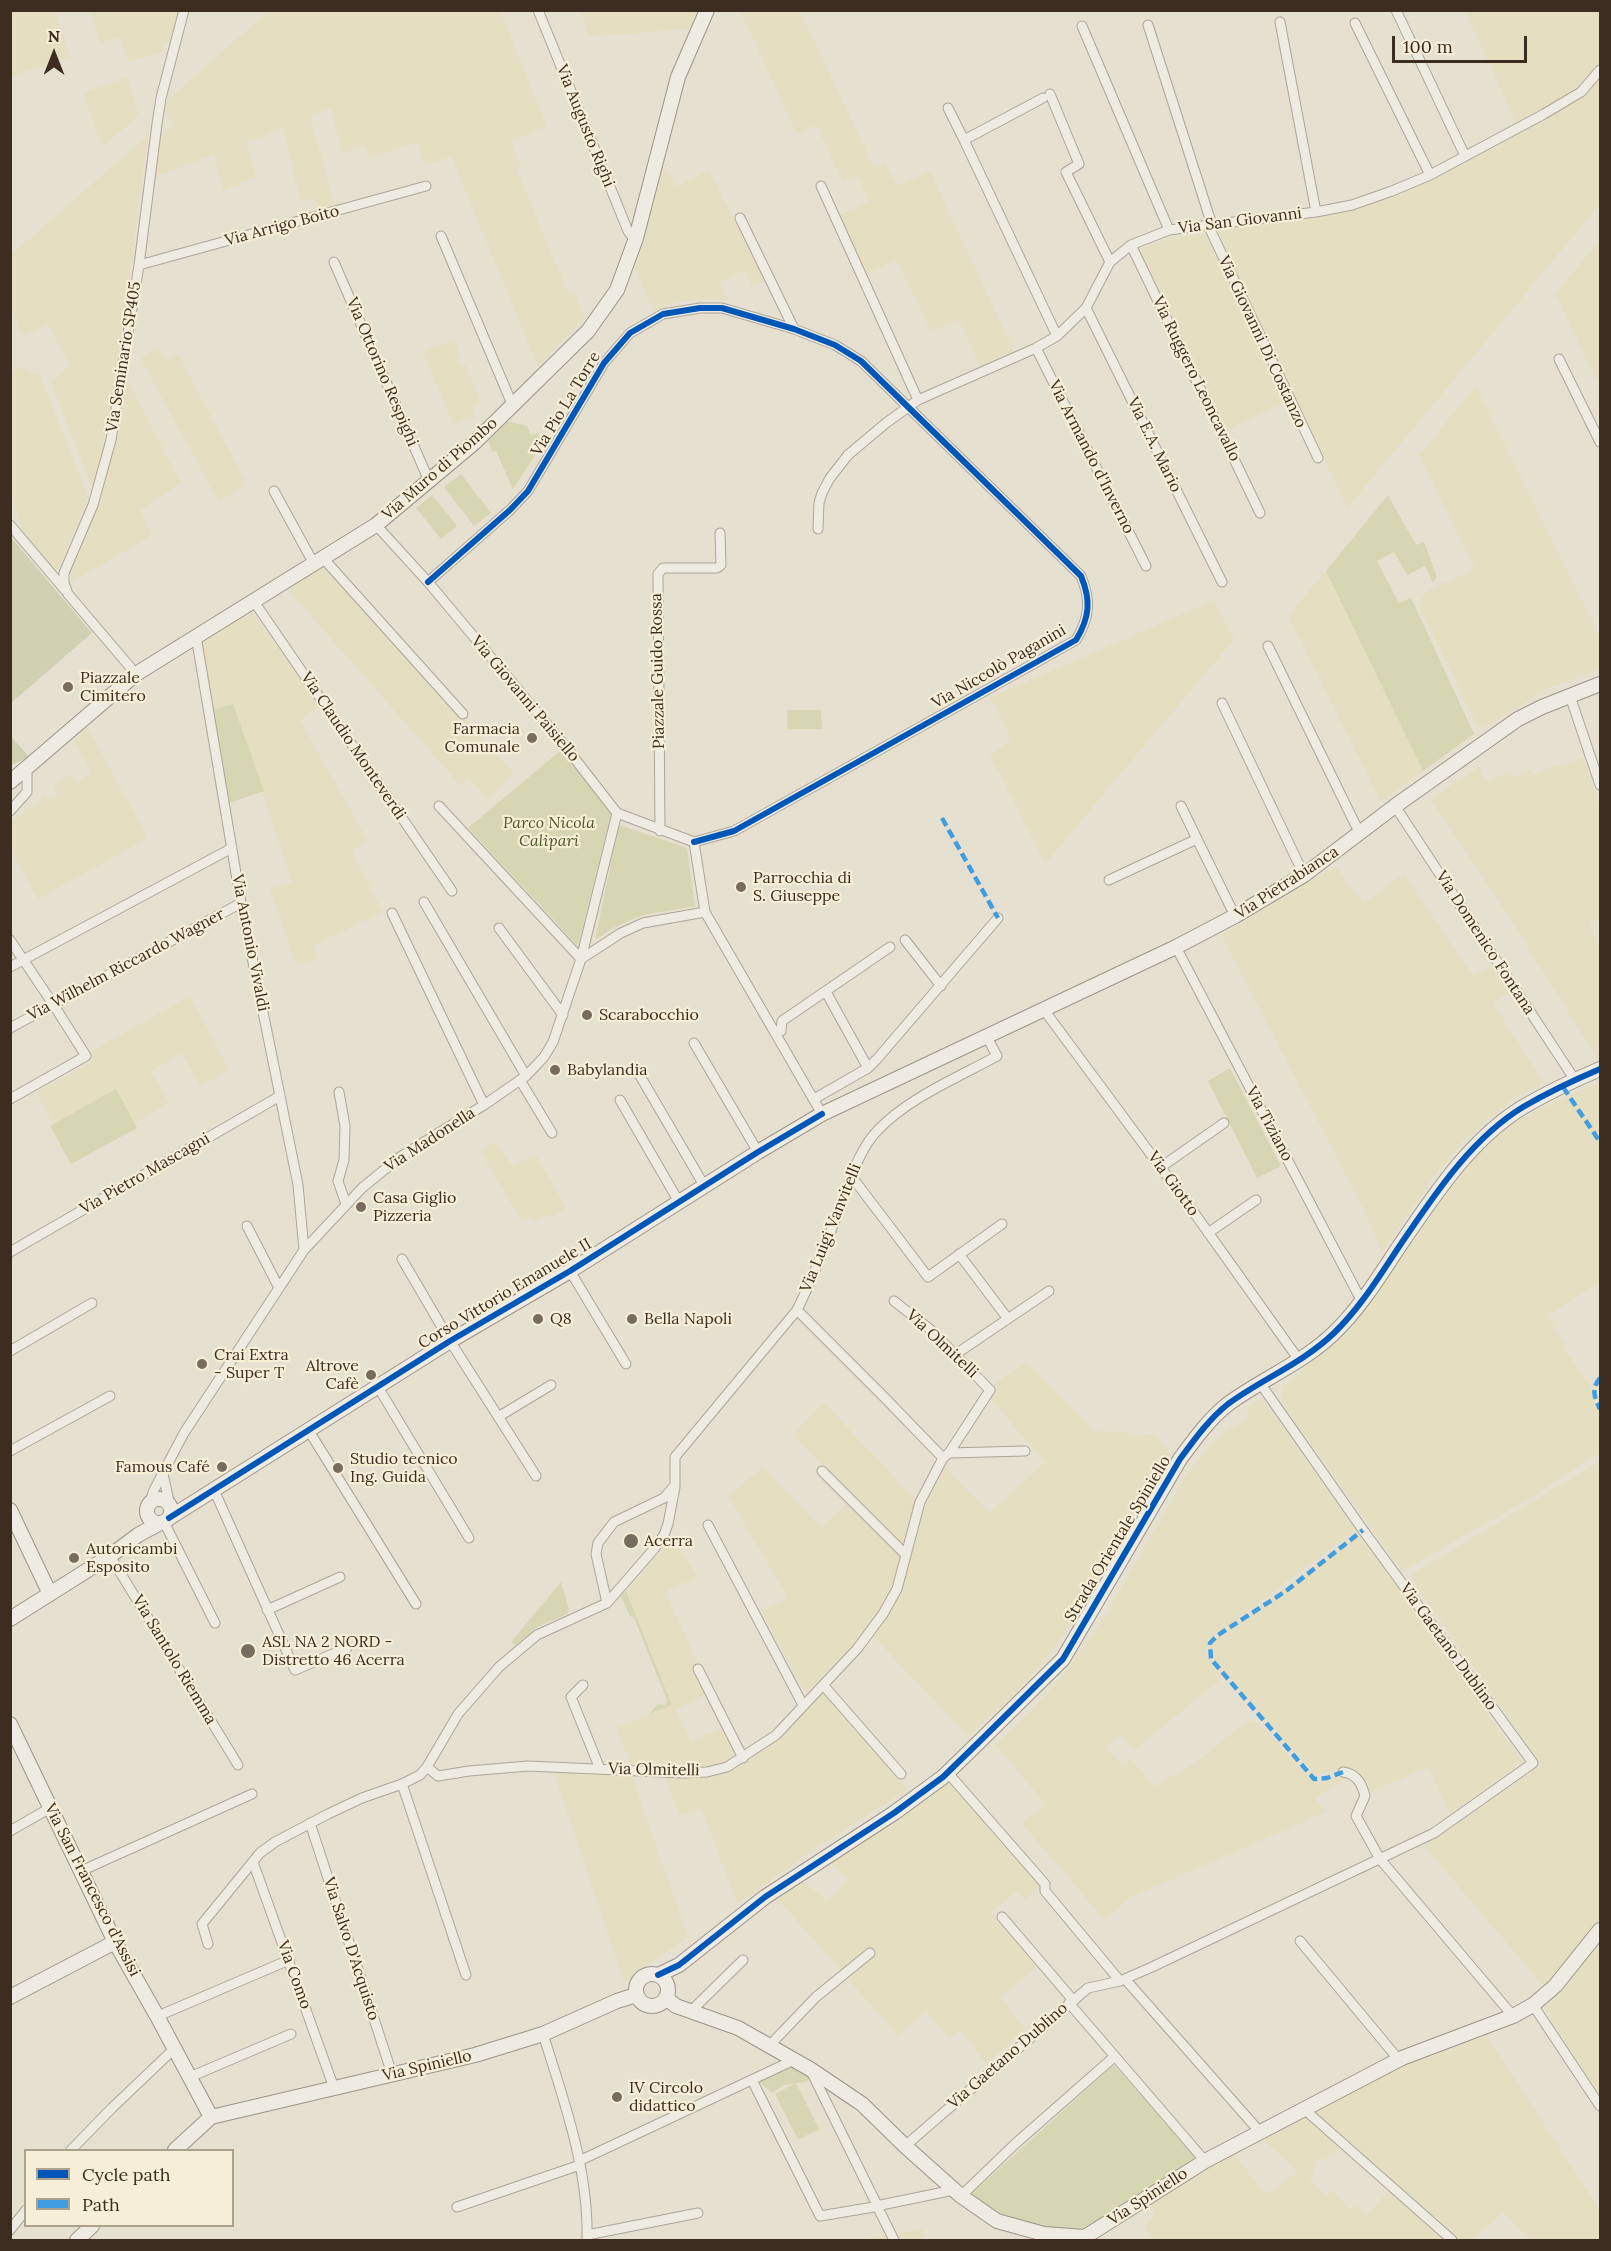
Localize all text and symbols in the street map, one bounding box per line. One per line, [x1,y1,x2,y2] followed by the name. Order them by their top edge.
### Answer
[24,24,84,84] north arrow
[1395,24,1530,62] scale bar
[48,26,60,46] text: N
[1403,35,1453,58] text: 100 m
[552,62,618,190] street label: Via Augusto Righi
[223,202,341,250] street label: Via Arrigo Boito
[1177,204,1303,238] street label: Via San Giovanni
[1214,253,1310,431] street label: Via Giovanni Di Costanzo
[103,280,145,434] street label: Via Seminario SP405
[1148,293,1244,465] street label: Via Ruggero Leoncavallo
[342,295,422,449] street label: Via Ottorino Respighi
[527,348,605,460] street label: Via Pio La Torre
[1044,377,1138,537] street label: Via Armando d'Inverno
[1123,394,1185,496] street label: Via E.A. Mario
[378,414,502,524] street label: Via Muro di Piombo
[647,593,669,749] street label: Piazzale Guido Rossa
[929,621,1069,713] street label: Via Niccolò Paganini
[467,632,583,766] street label: Via Giovanni Paisiello
[80,668,146,706] place label: Piazzale Cimitero
[296,669,410,823] street label: Via Claudio Monteverdi
[61,680,75,694] marker: Piazzale Cimitero
[445,719,520,757] place label: Farmacia Comunale
[525,731,539,745] marker: Farmacia Comunale
[503,813,595,851] park label: Parco Nicola Calipari
[1232,842,1342,924] street label: Via Pietrabianca
[753,868,851,906] place label: Parrocchia di S. Giuseppe
[1431,868,1539,1018] street label: Via Domenico Fontana
[227,873,273,1013] street label: Via Antonio Vivaldi
[734,880,748,894] marker: Parrocchia di S. Giuseppe
[24,905,228,1025] street label: Via Wilhelm Riccardo Wagner
[599,1005,699,1025] place label: Scarabocchio
[580,1008,594,1022] marker: Scarabocchio
[567,1060,647,1080] place label: Babylandia
[548,1063,562,1077] marker: Babylandia
[1241,1083,1297,1165] street label: Via Tiziano
[381,1104,479,1176] street label: Via Madonella
[77,1129,213,1219] street label: Via Pietro Mascagni
[1143,1148,1203,1220] street label: Via Giotto
[796,1161,866,1295] street label: Via Luigi Vanvitelli
[373,1188,456,1226] place label: Casa Giglio Pizzeria
[354,1200,368,1214] marker: Casa Giglio Pizzeria
[415,1235,595,1353] street label: Corso Vittorio Emanuele II
[902,1306,982,1382] street label: Via Olmitelli
[550,1309,572,1329] place label: Q8
[644,1309,732,1329] place label: Bella Napoli
[531,1312,545,1326] marker: Q8
[625,1312,639,1326] marker: Bella Napoli
[214,1345,289,1383] place label: Crai Extra - Super T
[306,1356,359,1394] place label: Altrove Cafè
[195,1357,209,1371] marker: Crai Extra - Super T
[364,1368,378,1382] marker: Altrove Cafè
[350,1449,458,1487] place label: Studio tecnico Ing. Guida
[1061,1452,1175,1626] street label: Strada Orientale Spiniello
[115,1457,210,1477] place label: Famous Café
[215,1460,229,1474] marker: Famous Café
[331,1461,345,1475] marker: Studio tecnico Ing. Guida
[644,1531,693,1551] place label: Acerra
[622,1532,640,1550] marker: Acerra
[86,1539,177,1577] place label: Autoricambi Esposito
[67,1551,81,1565] marker: Autoricambi Esposito
[1395,1580,1501,1714] street label: Via Gaetano Dublino
[128,1592,220,1728] street label: Via Santolo Riemma
[262,1632,405,1670] place label: ASL NA 2 NORD - Distretto 46 Acerra
[239,1642,257,1660] marker: ASL NA 2 NORD - Distretto 46 Acerra
[608,1760,700,1780] street label: Via Olmitelli
[40,1800,144,1980] street label: Via San Francesco d'Assisi
[319,1875,383,2023] street label: Via Salvo D'Acquisto
[273,1938,315,2012] street label: Via Como
[944,1999,1072,2113] street label: Via Gaetano Dublino
[380,2046,474,2086] street label: Via Spiniello
[629,2078,703,2116] place label: IV Circolo didattico
[610,2090,624,2104] marker: IV Circolo didattico
[24,2149,234,2227] legend
[82,2163,171,2186] text: Cycle path
[1105,2164,1191,2230] street label: Via Spiniello
[82,2193,120,2216] text: Path

